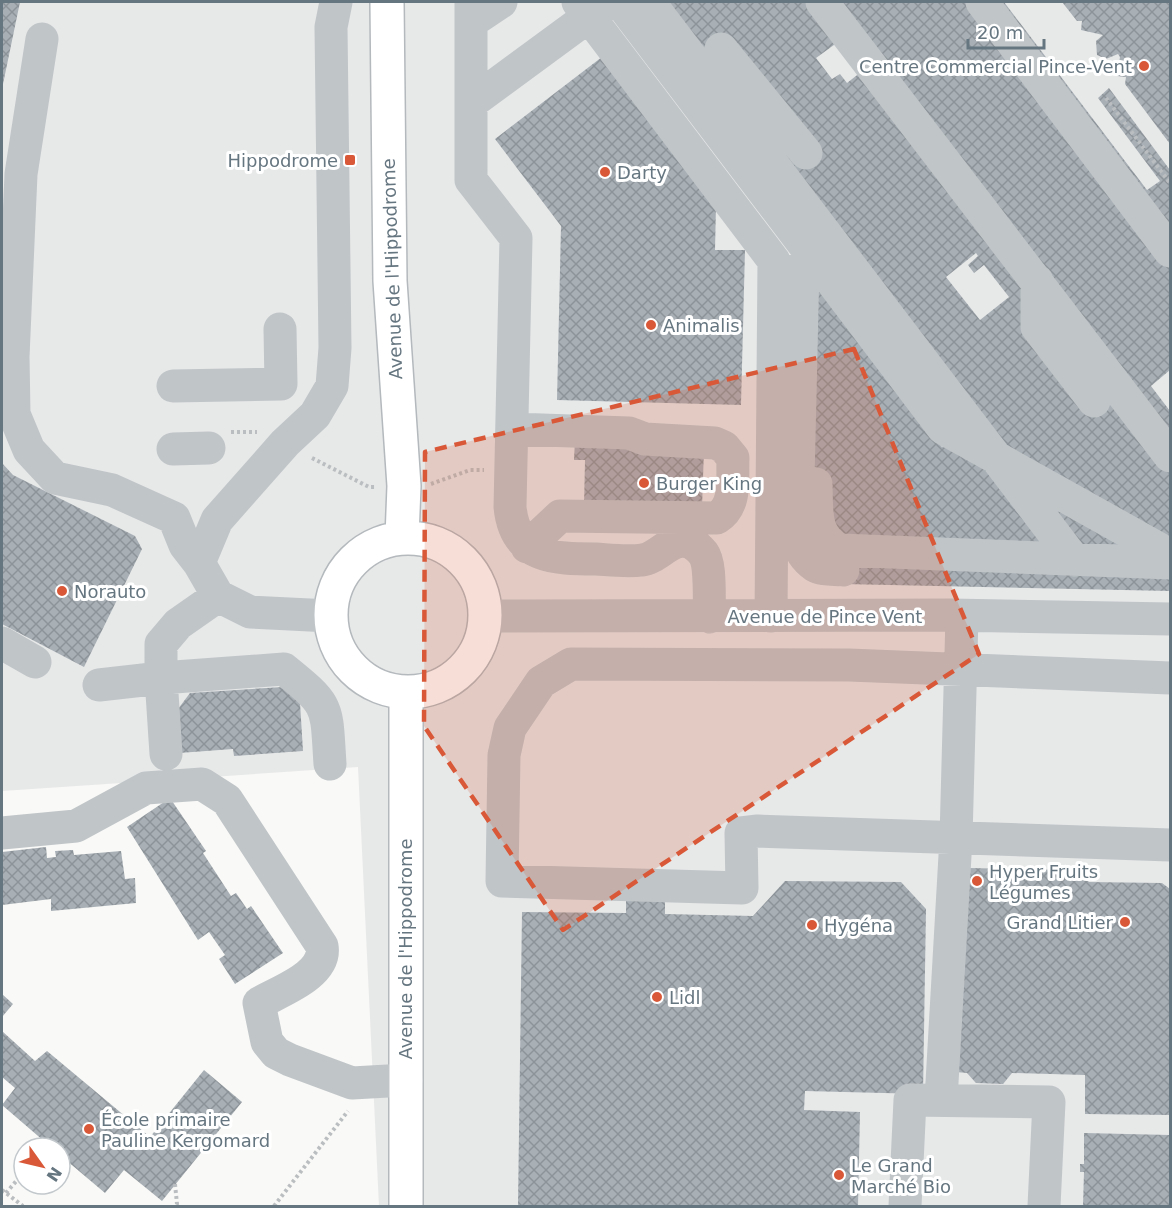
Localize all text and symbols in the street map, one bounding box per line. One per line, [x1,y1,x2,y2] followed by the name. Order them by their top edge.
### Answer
[968,12,1044,50] scale bar
[977,22,1023,43] text: 20 m
[859,56,1132,77] place label: Centre Commercial Pince-Vent
[1137,59,1151,73] marker: Centre Commercial Pince-Vent
[228,150,338,171] place label: Hippodrome
[343,153,357,167] marker: Hippodrome
[378,158,406,380] street label: Avenue de l'Hippodrome
[617,162,667,183] place label: Darty
[598,165,612,179] marker: Darty
[663,315,740,336] place label: Animalis
[644,318,658,332] marker: Animalis
[656,473,762,494] place label: Burger King
[637,476,651,490] marker: Burger King
[74,581,146,602] place label: Norauto
[55,584,69,598] marker: Norauto
[728,606,922,627] street label: Avenue de Pince Vent
[395,838,416,1060] street label: Avenue de l'Hippodrome
[989,861,1098,903] place label: Hyper Fruits Légumes
[970,874,984,888] marker: Hyper Fruits Légumes
[1007,912,1114,933] place label: Grand Litier
[824,915,893,936] place label: Hygéna
[1118,915,1132,929] marker: Grand Litier
[805,918,819,932] marker: Hygéna
[669,987,700,1008] place label: Lidl
[650,990,664,1004] marker: Lidl
[101,1109,270,1151] place label: École primaire Pauline Kergomard
[82,1122,96,1136] marker: École primaire Pauline Kergomard
[12,1136,72,1196] north arrow
[851,1155,951,1197] place label: Le Grand Marché Bio
[42,1163,66,1185] text: N
[832,1168,846,1182] marker: Le Grand Marché Bio

